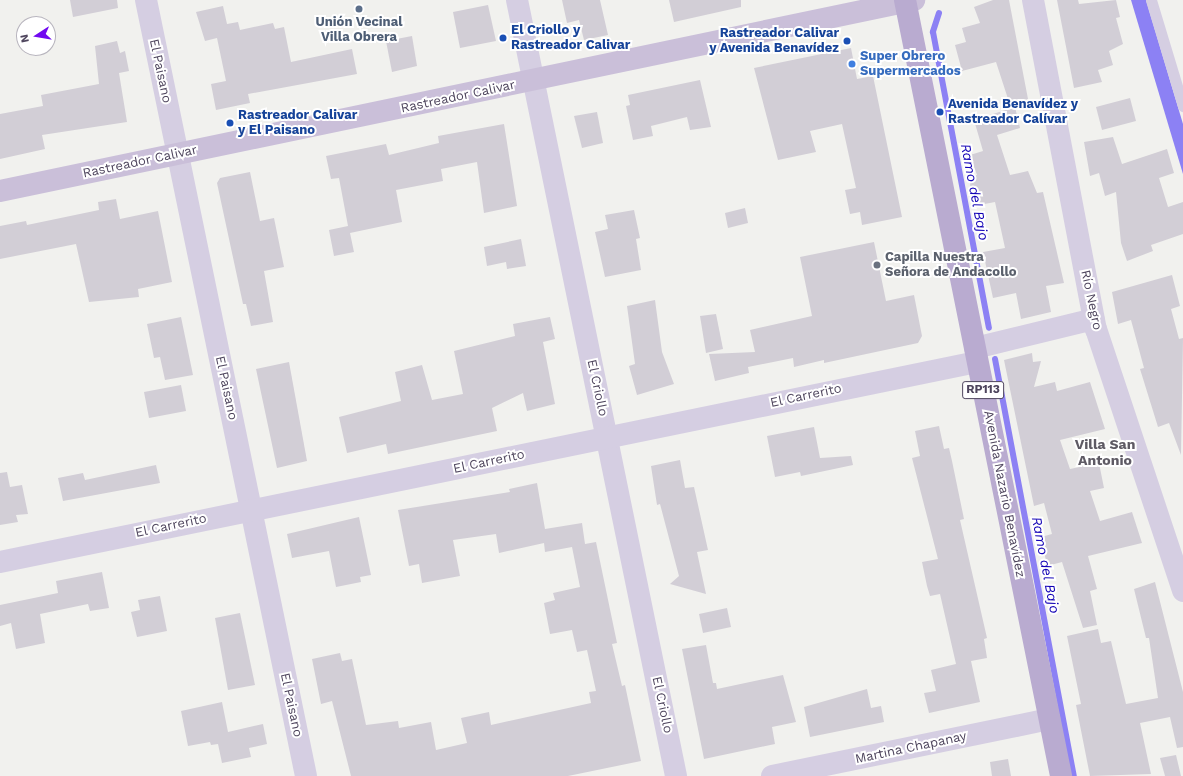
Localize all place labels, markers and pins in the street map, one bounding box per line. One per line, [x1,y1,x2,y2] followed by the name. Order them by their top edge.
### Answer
[354,4,364,14] marker: Unión Vecinal Villa Obrera
[315,15,403,46] place label: Unión Vecinal Villa Obrera
[511,23,631,54] place label: El Criollo y Rastreador Calivar
[709,26,839,57] place label: Rastreador Calivar y Avenida Benavídez
[498,33,508,43] marker: El Criollo y Rastreador Calivar
[842,36,852,46] marker: Rastreador Calivar y Avenida Benavídez
[860,49,961,80] place label: Super Obrero Supermercados
[847,59,857,69] marker: Super Obrero Supermercados
[948,97,1078,128] place label: Avenida Benavídez y Rastreador Calívar
[935,107,945,117] marker: Avenida Benavídez y Rastreador Calívar
[238,108,358,139] place label: Rastreador Calivar y El Paisano
[225,118,235,128] marker: Rastreador Calivar y El Paisano
[885,250,1017,281] place label: Capilla Nuestra Señora de Andacollo
[872,260,882,270] marker: Capilla Nuestra Señora de Andacollo

